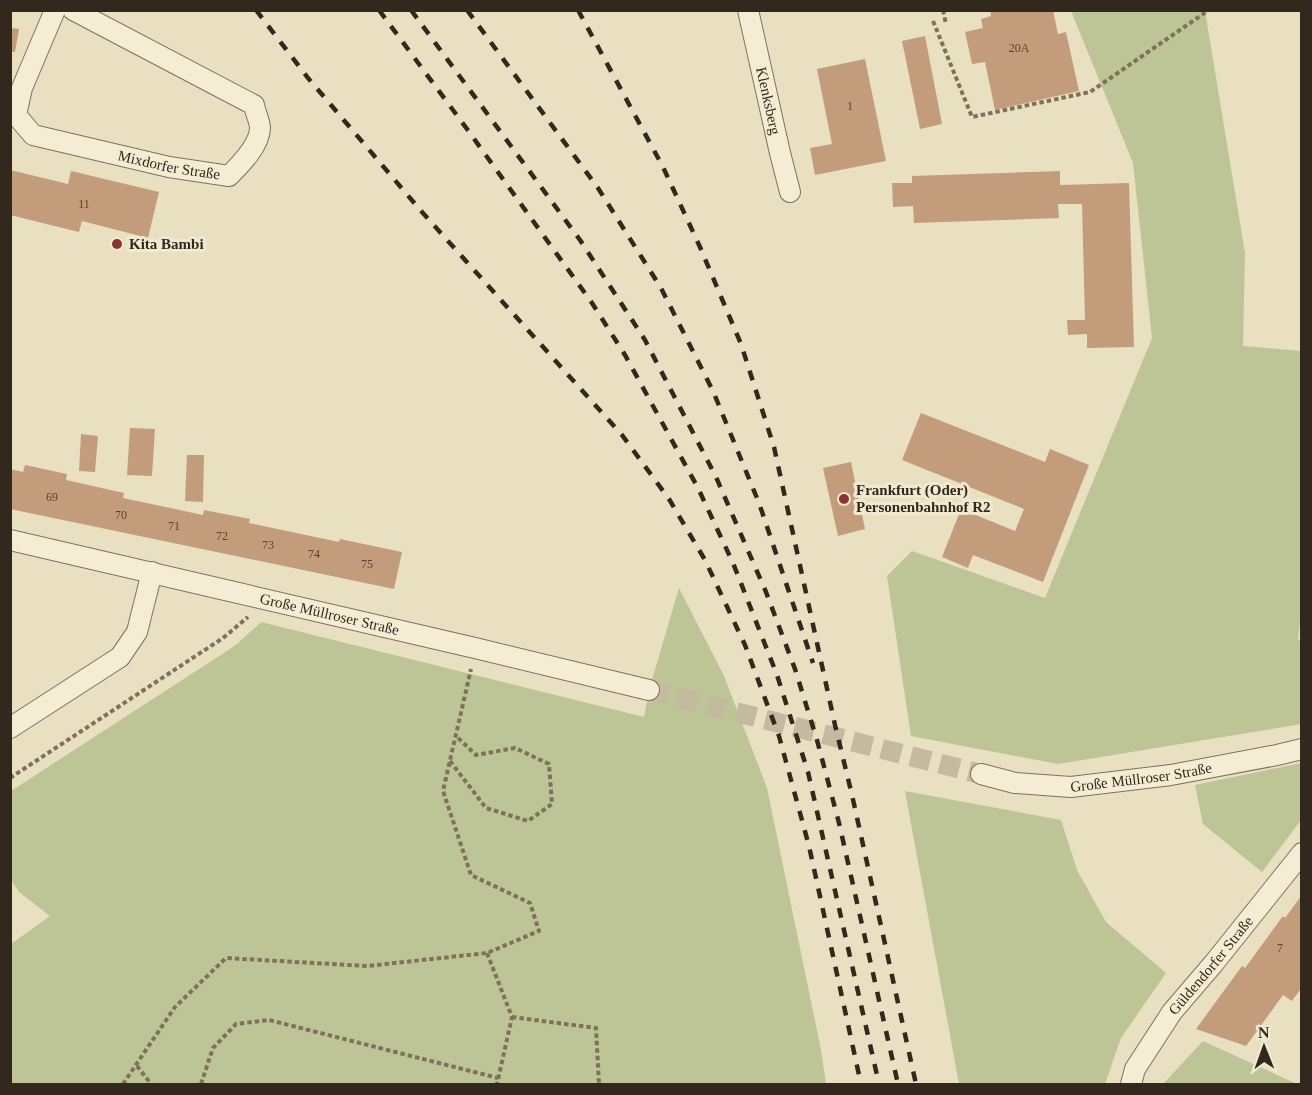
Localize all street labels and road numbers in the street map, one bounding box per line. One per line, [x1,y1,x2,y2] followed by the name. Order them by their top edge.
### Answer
[753,65,784,137] street label: Klenksberg
[116,147,222,183] street label: Mixdorfer Straße
[258,590,401,638] street label: Große Müllroser Straße
[1069,759,1213,795] street label: Große Müllroser Straße
[1165,913,1256,1018] street label: Güldendorfer Straße

